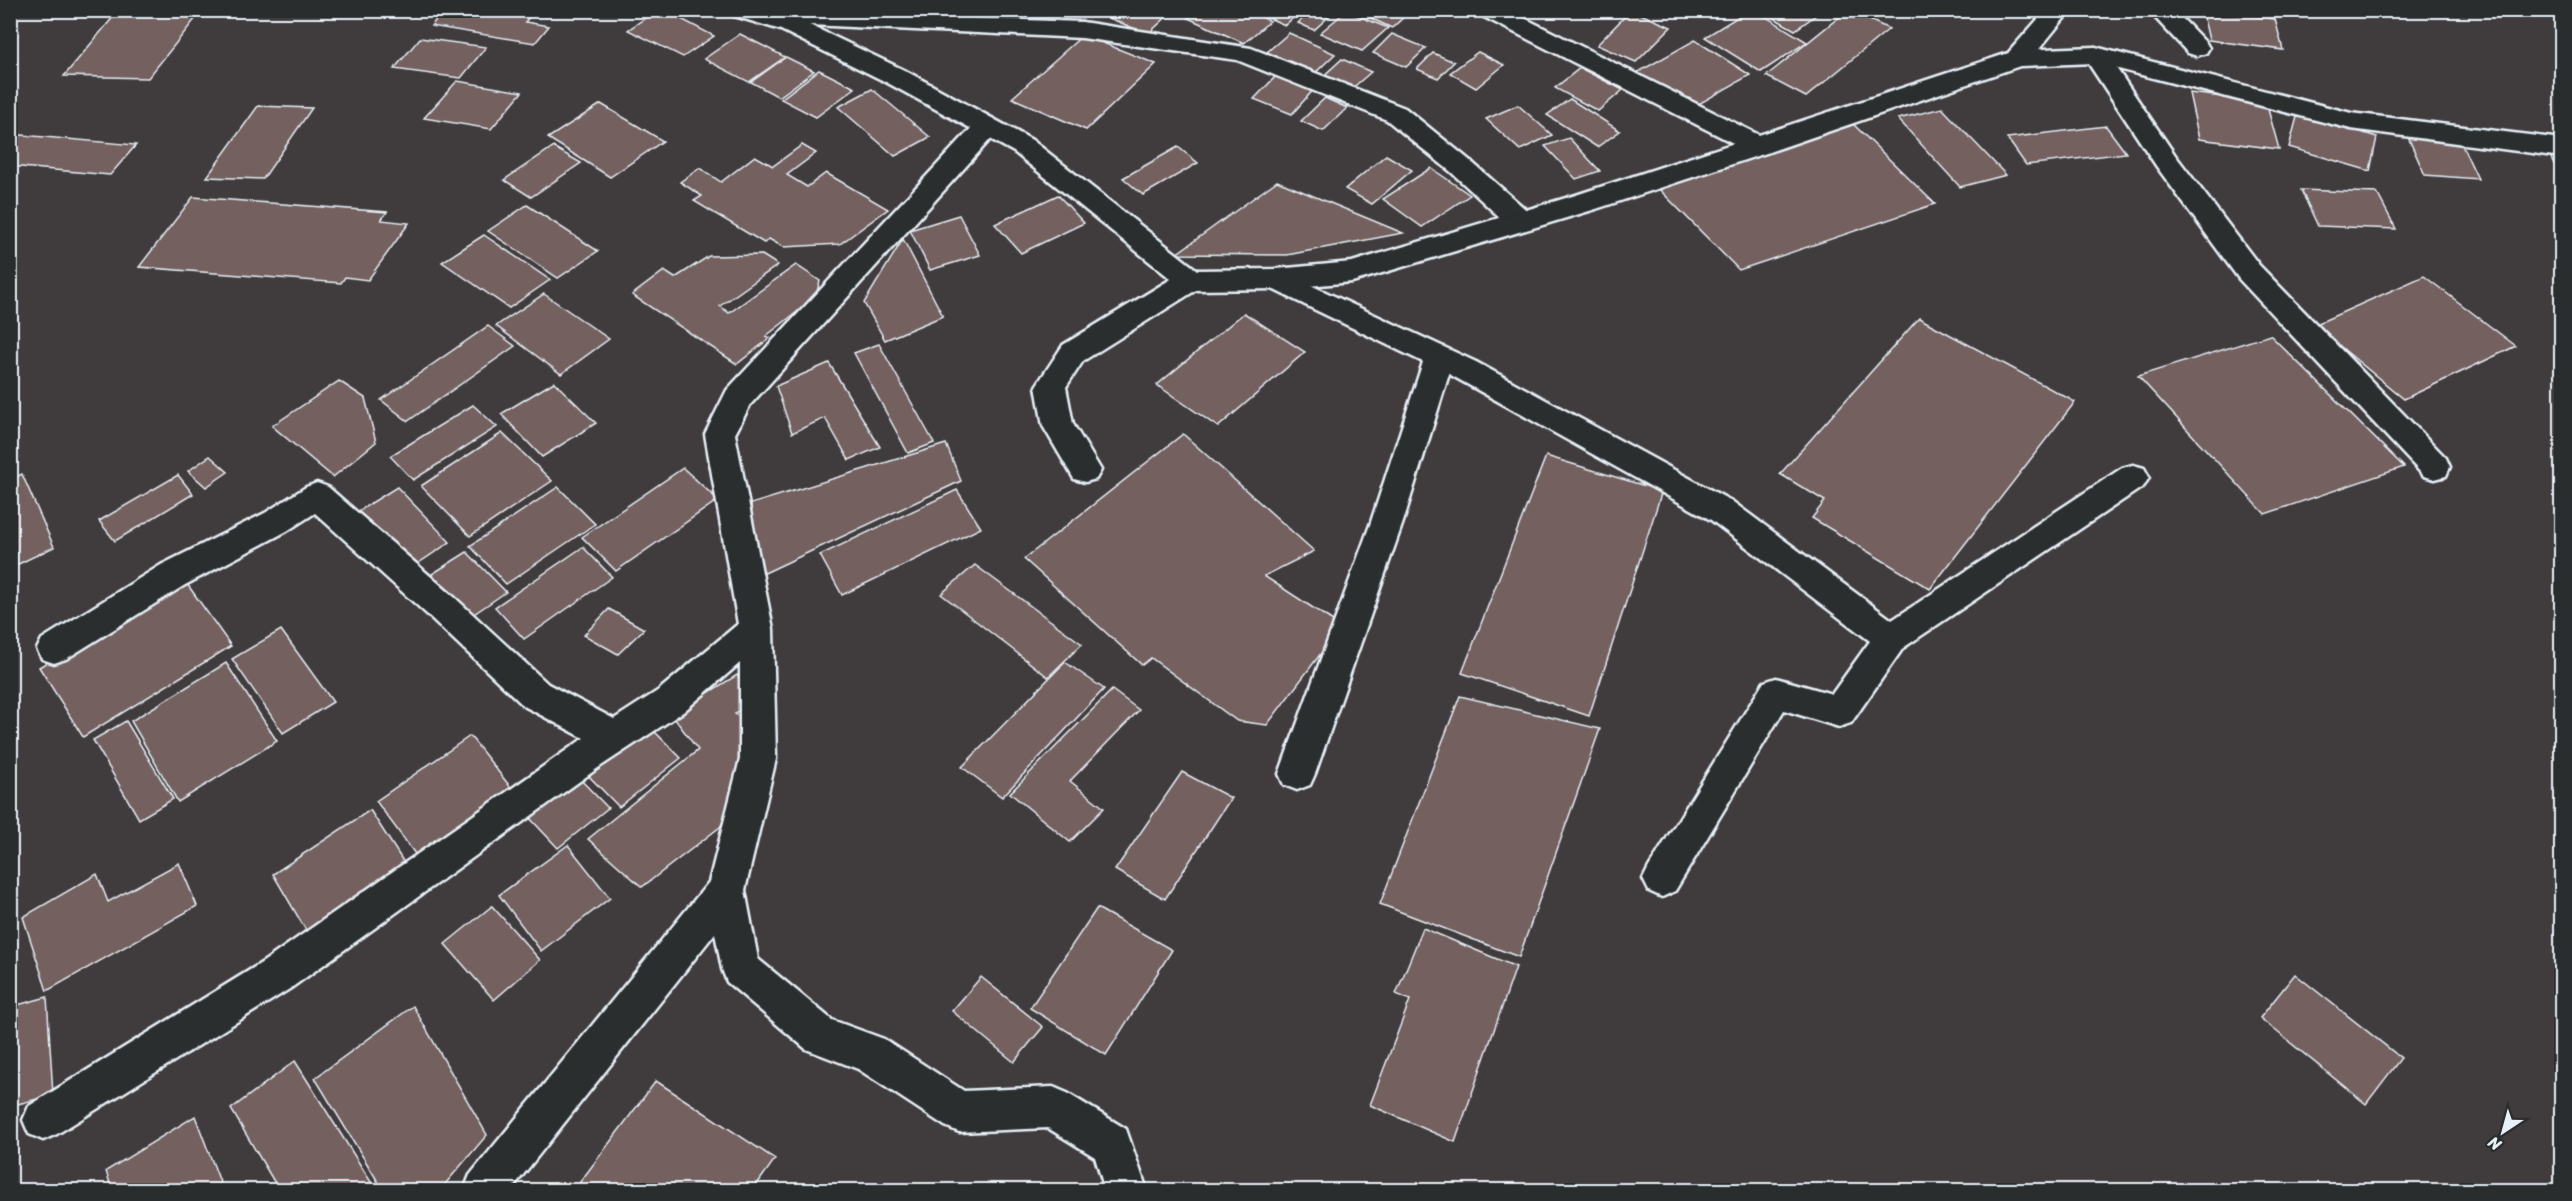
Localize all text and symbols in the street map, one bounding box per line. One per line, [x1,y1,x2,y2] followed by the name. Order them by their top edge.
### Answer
[2473,1102,2533,1162] north arrow
[2481,1128,2508,1159] text: N

